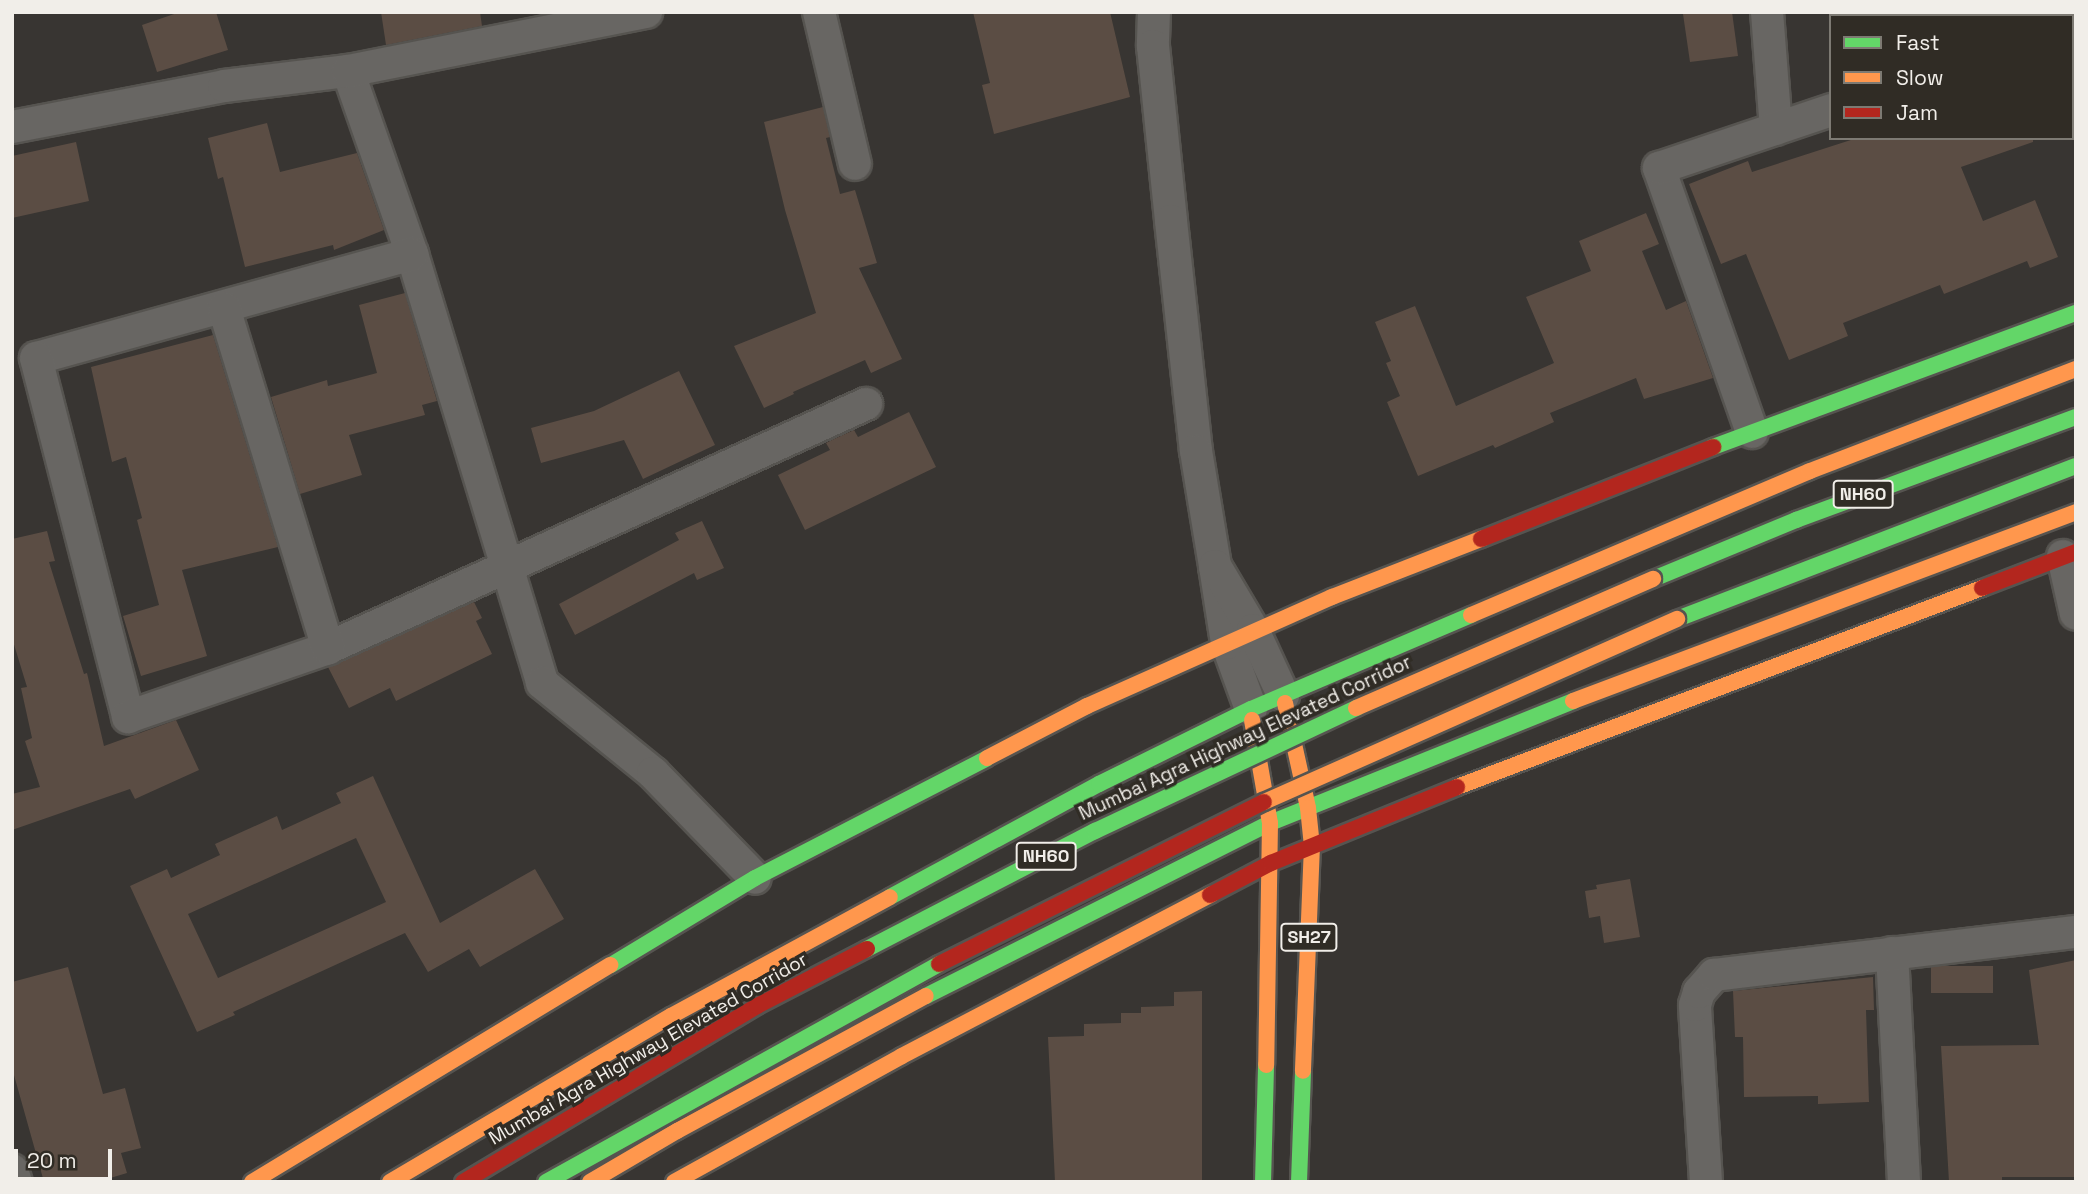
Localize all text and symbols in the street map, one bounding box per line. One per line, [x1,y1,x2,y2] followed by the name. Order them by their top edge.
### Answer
[1829,14,2074,140] legend
[1896,29,1940,56] text: Fast
[1896,64,1944,91] text: Slow
[1896,99,1938,126] text: Jam
[1832,480,1895,508] road number: NH60
[1075,651,1415,825] street label: Mumbai Agra Highway Elevated Corridor
[1014,842,1078,870] road number: NH60
[1279,922,1339,952] road number: SH27
[485,948,811,1150] street label: Mumbai Agra Highway Elevated Corridor
[18,1134,116,1178] scale bar
[27,1147,77,1174] text: 20 m

